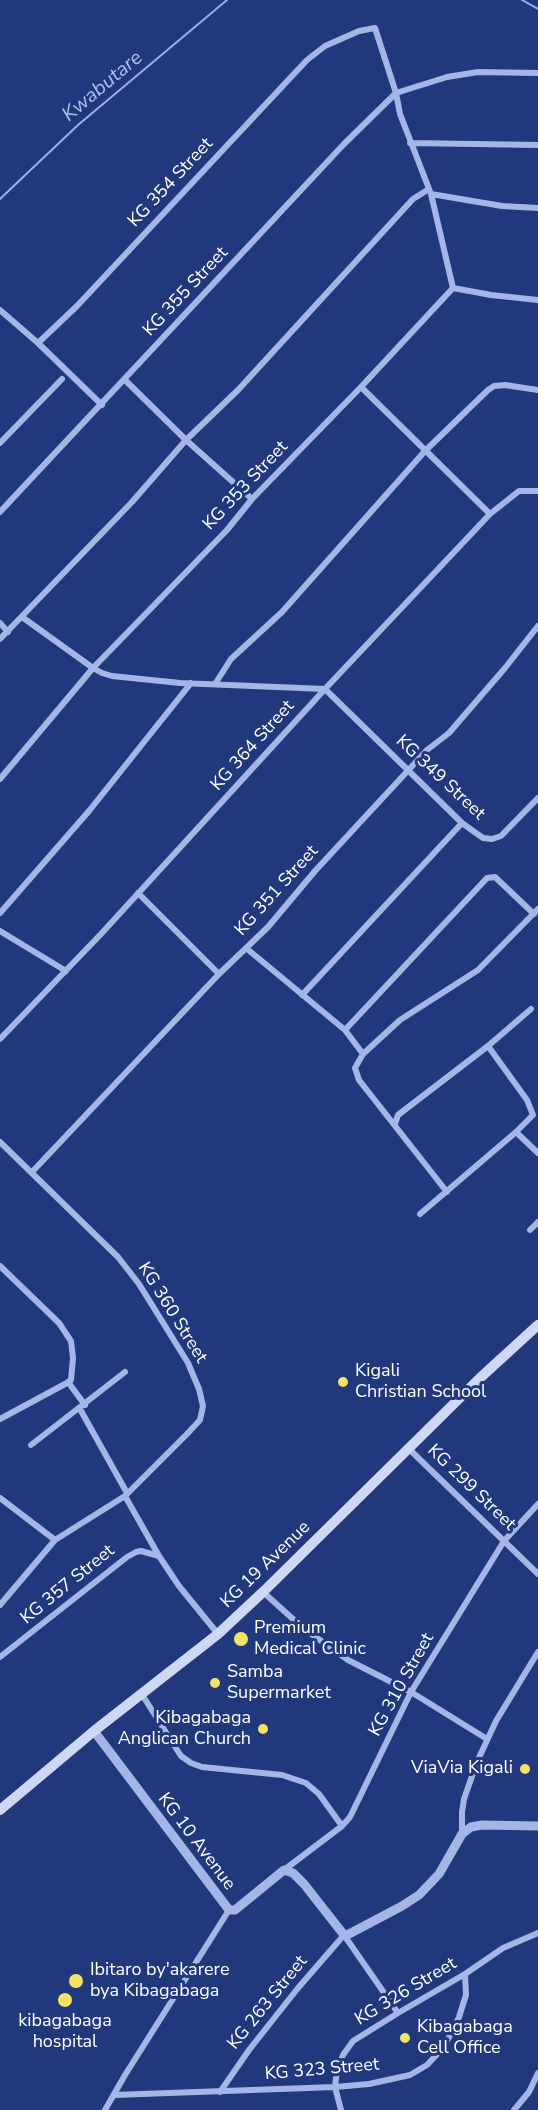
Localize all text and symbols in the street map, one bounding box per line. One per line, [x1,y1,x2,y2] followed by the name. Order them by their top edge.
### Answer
[58,47,148,127] water label: Kwabutare
[124,134,218,232] street label: KG 354 Street
[139,243,233,341] street label: KG 355 Street
[199,437,293,535] street label: KG 353 Street
[207,696,299,796] street label: KG 364 Street
[391,731,489,825] street label: KG 349 Street
[231,841,323,941] street label: KG 351 Street
[132,1259,212,1367] street label: KG 360 Street
[355,1361,486,1404] place label: Kigali Christian School
[336,1375,350,1389] marker: Kigali Christian School
[422,1440,520,1536] street label: KG 299 Street
[217,1517,315,1613] street label: KG 19 Avenue
[17,1541,119,1629] street label: KG 357 Street
[254,1618,366,1660] place label: Premium Medical Clinic
[232,1630,250,1648] marker: Premium Medical Clinic
[365,1630,439,1740] street label: KG 310 Street
[227,1662,331,1704] place label: Samba Supermarket
[208,1676,222,1690] marker: Samba Supermarket
[118,1708,251,1750] place label: Kibagabaga Anglican Church
[256,1722,270,1736] marker: Kibagabaga Anglican Church
[411,1758,513,1780] place label: ViaVia Kigali
[518,1762,532,1776] marker: ViaVia Kigali
[152,1789,240,1895] street label: KG 10 Avenue
[224,1952,312,2054] street label: KG 263 Street
[351,1953,461,2031] street label: KG 326 Street
[90,1960,229,2002] place label: Ibitaro by'akarere bya Kibagabaga
[67,1972,85,1990] marker: Ibitaro by'akarere bya Kibagabaga
[56,1991,74,2009] marker: kibagabaga hospital
[18,2011,112,2054] place label: kibagabaga hospital
[417,2017,513,2060] place label: Kibagabaga Cell Office
[398,2031,412,2045] marker: Kibagabaga Cell Office
[264,2054,380,2086] street label: KG 323 Street

